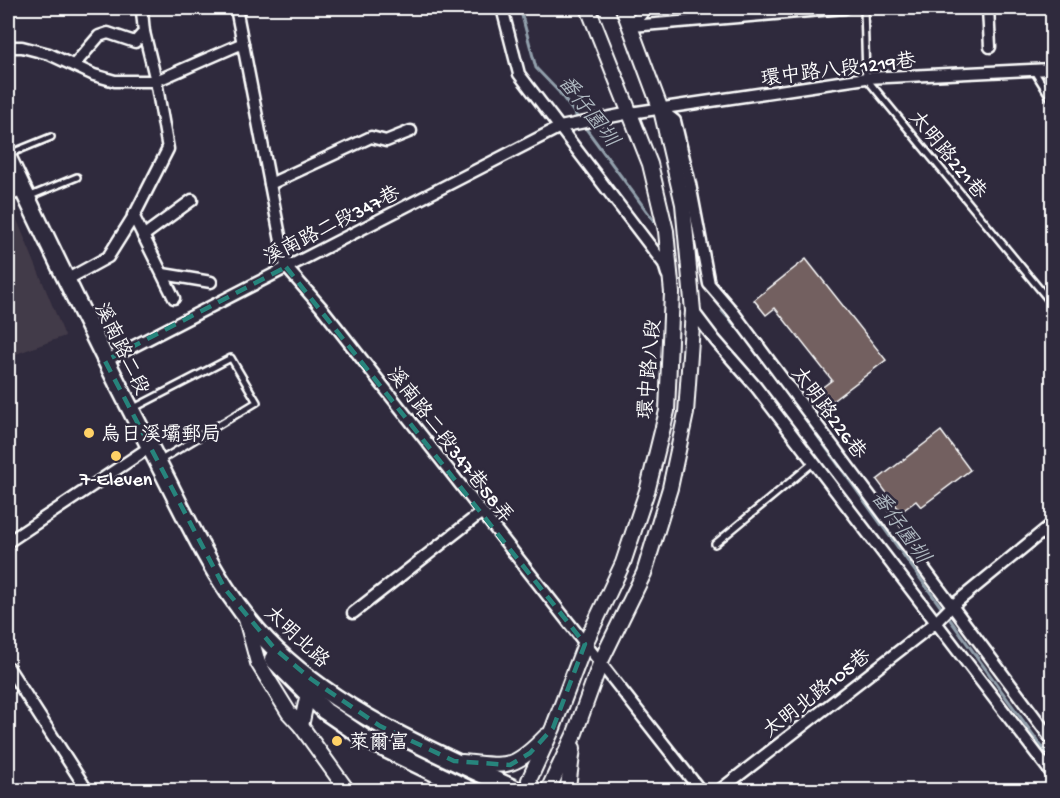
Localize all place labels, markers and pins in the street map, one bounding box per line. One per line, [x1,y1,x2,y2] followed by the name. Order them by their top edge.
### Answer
[101,423,221,448] place label: 烏日溪壩郵局
[82,426,96,440] marker: 烏日溪壩郵局
[109,449,123,463] marker: 7-Eleven
[79,470,153,493] place label: 7-Eleven
[349,731,409,756] place label: 萊爾富
[330,734,344,748] marker: 萊爾富

